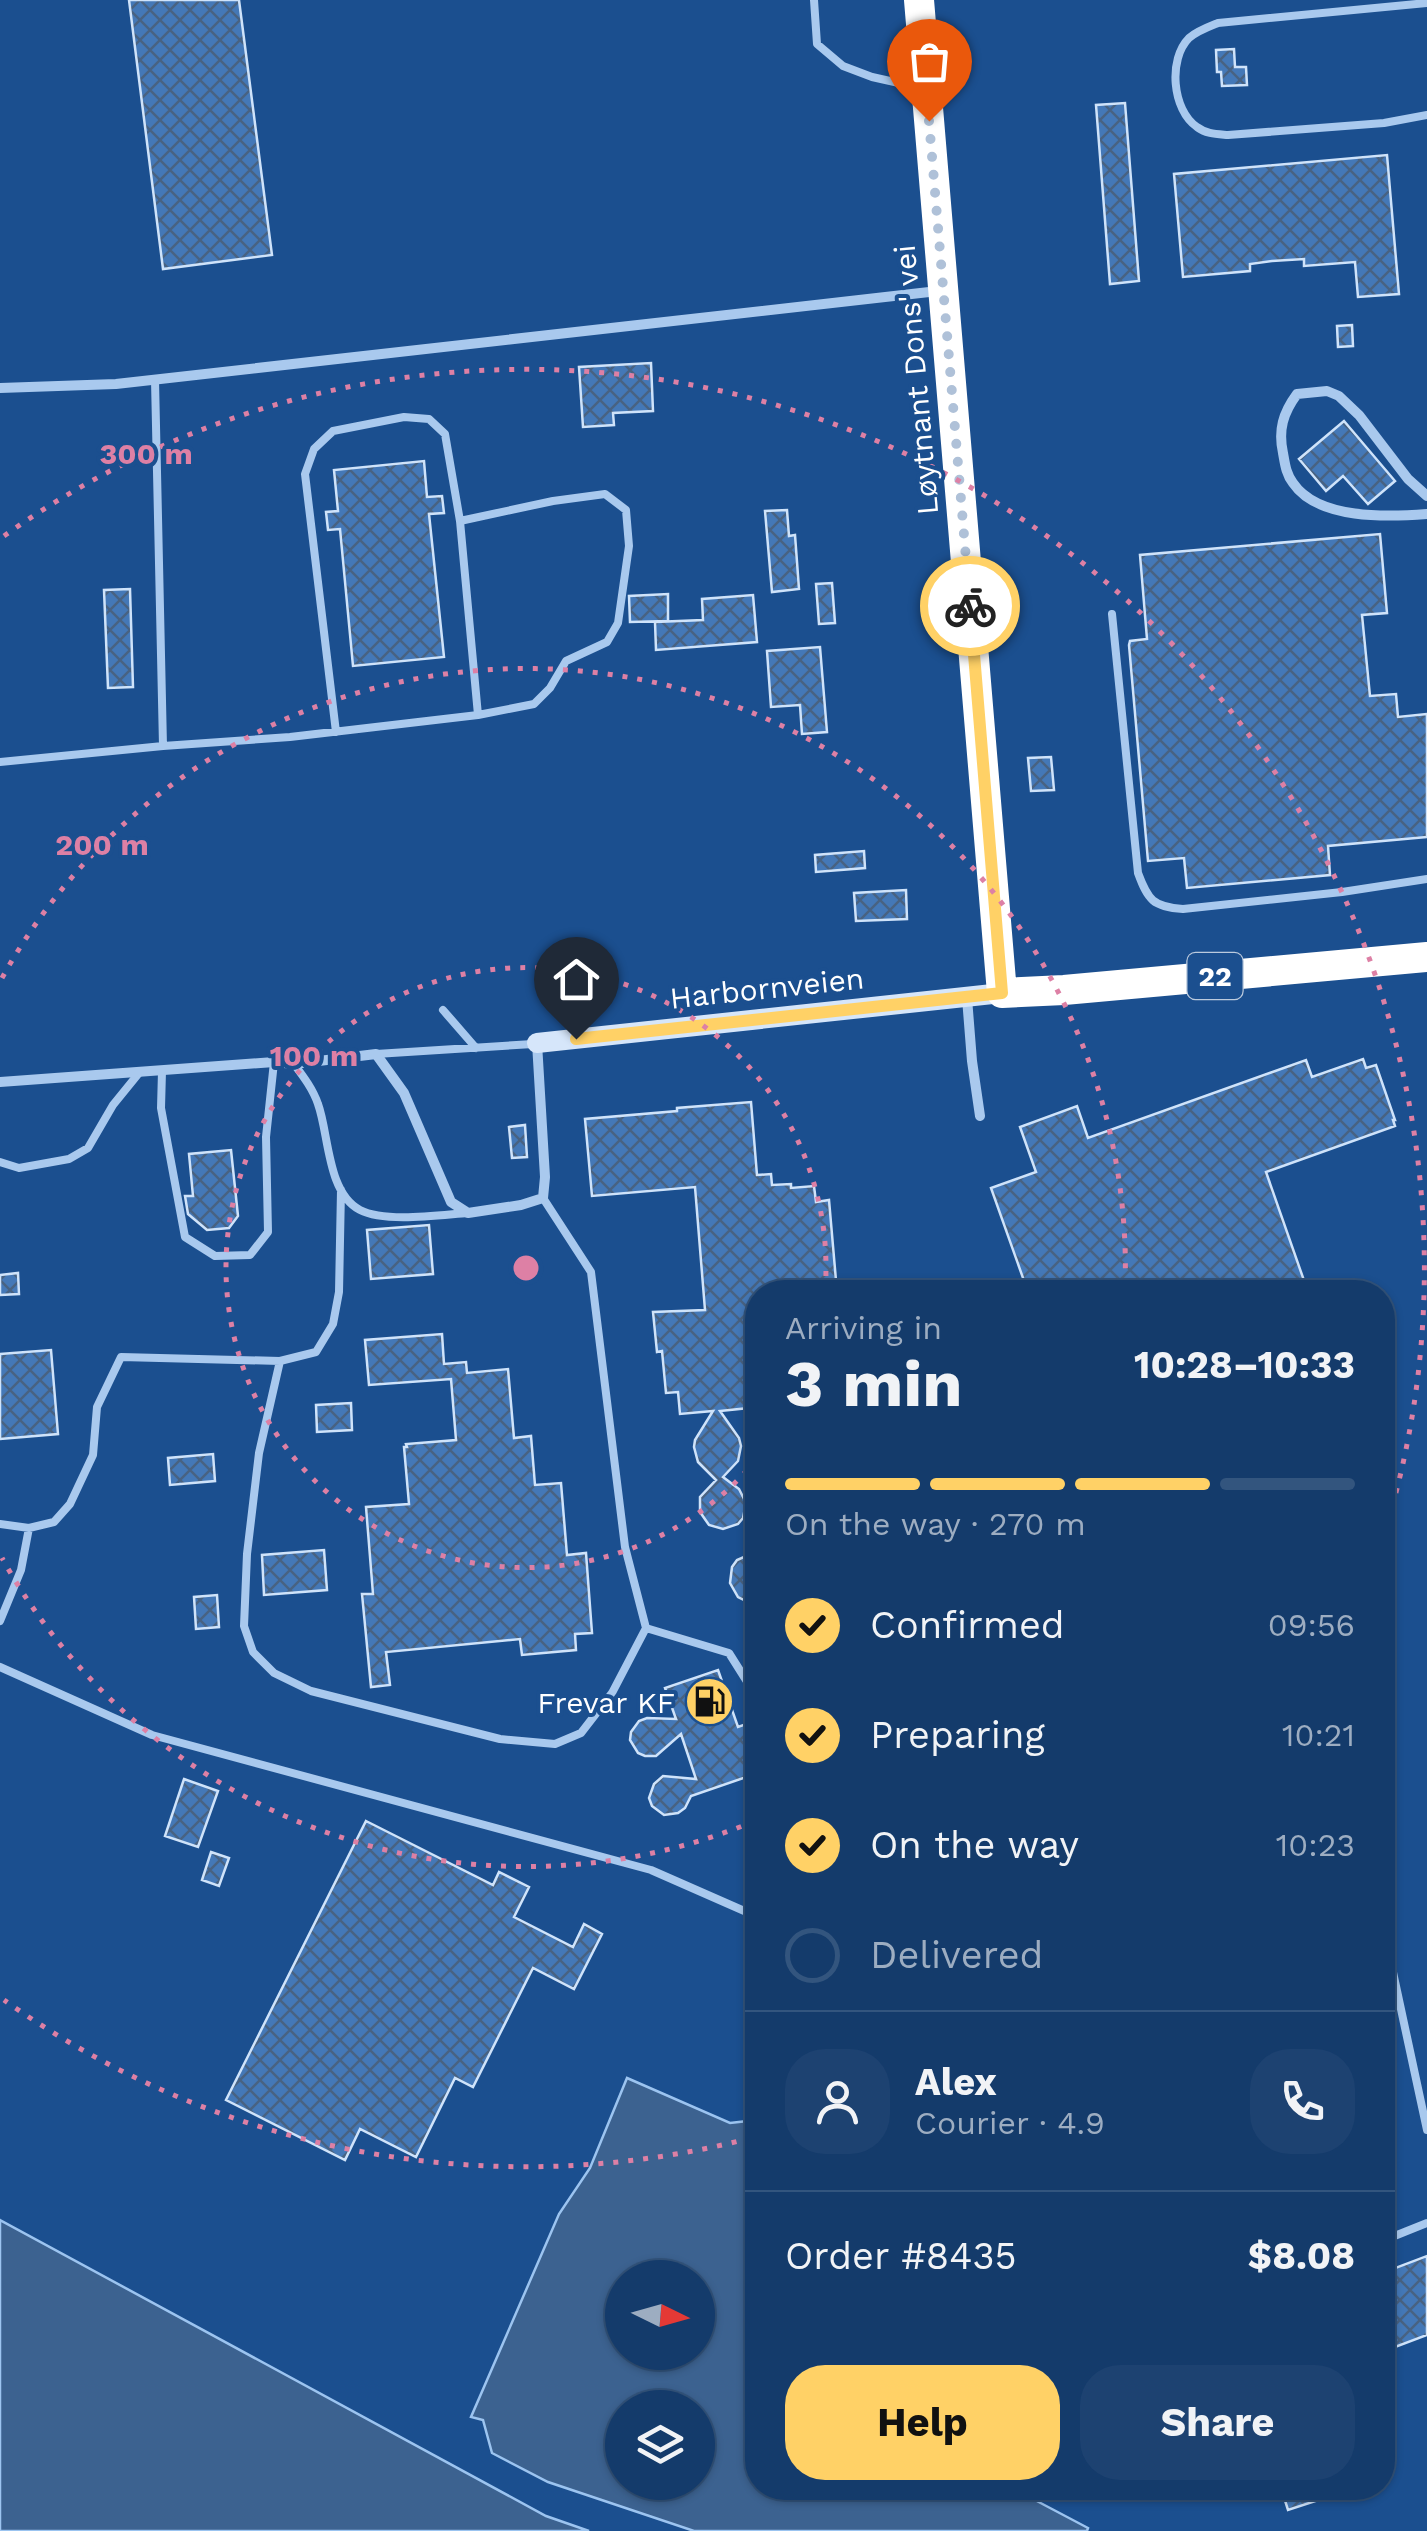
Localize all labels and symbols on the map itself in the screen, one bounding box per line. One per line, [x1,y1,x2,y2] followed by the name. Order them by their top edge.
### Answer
[887,19,972,122] pin
[887,244,945,516] street label: Løytnant Dons' vei
[99,436,193,471] text: 300 m
[920,556,1020,656] courier
[55,827,149,862] text: 200 m
[534,937,619,1040] pin
[1188,953,1242,999] road number: 22
[668,960,866,1016] street label: Harbornveien
[270,1038,358,1073] text: 100 m
[508,1250,544,1286] centre of rings
[684,1676,736,1728] fuel station icon: Frevar KF
[537,1685,675,1720] place label: Frevar KF
[605,2260,715,2370] north arrow

